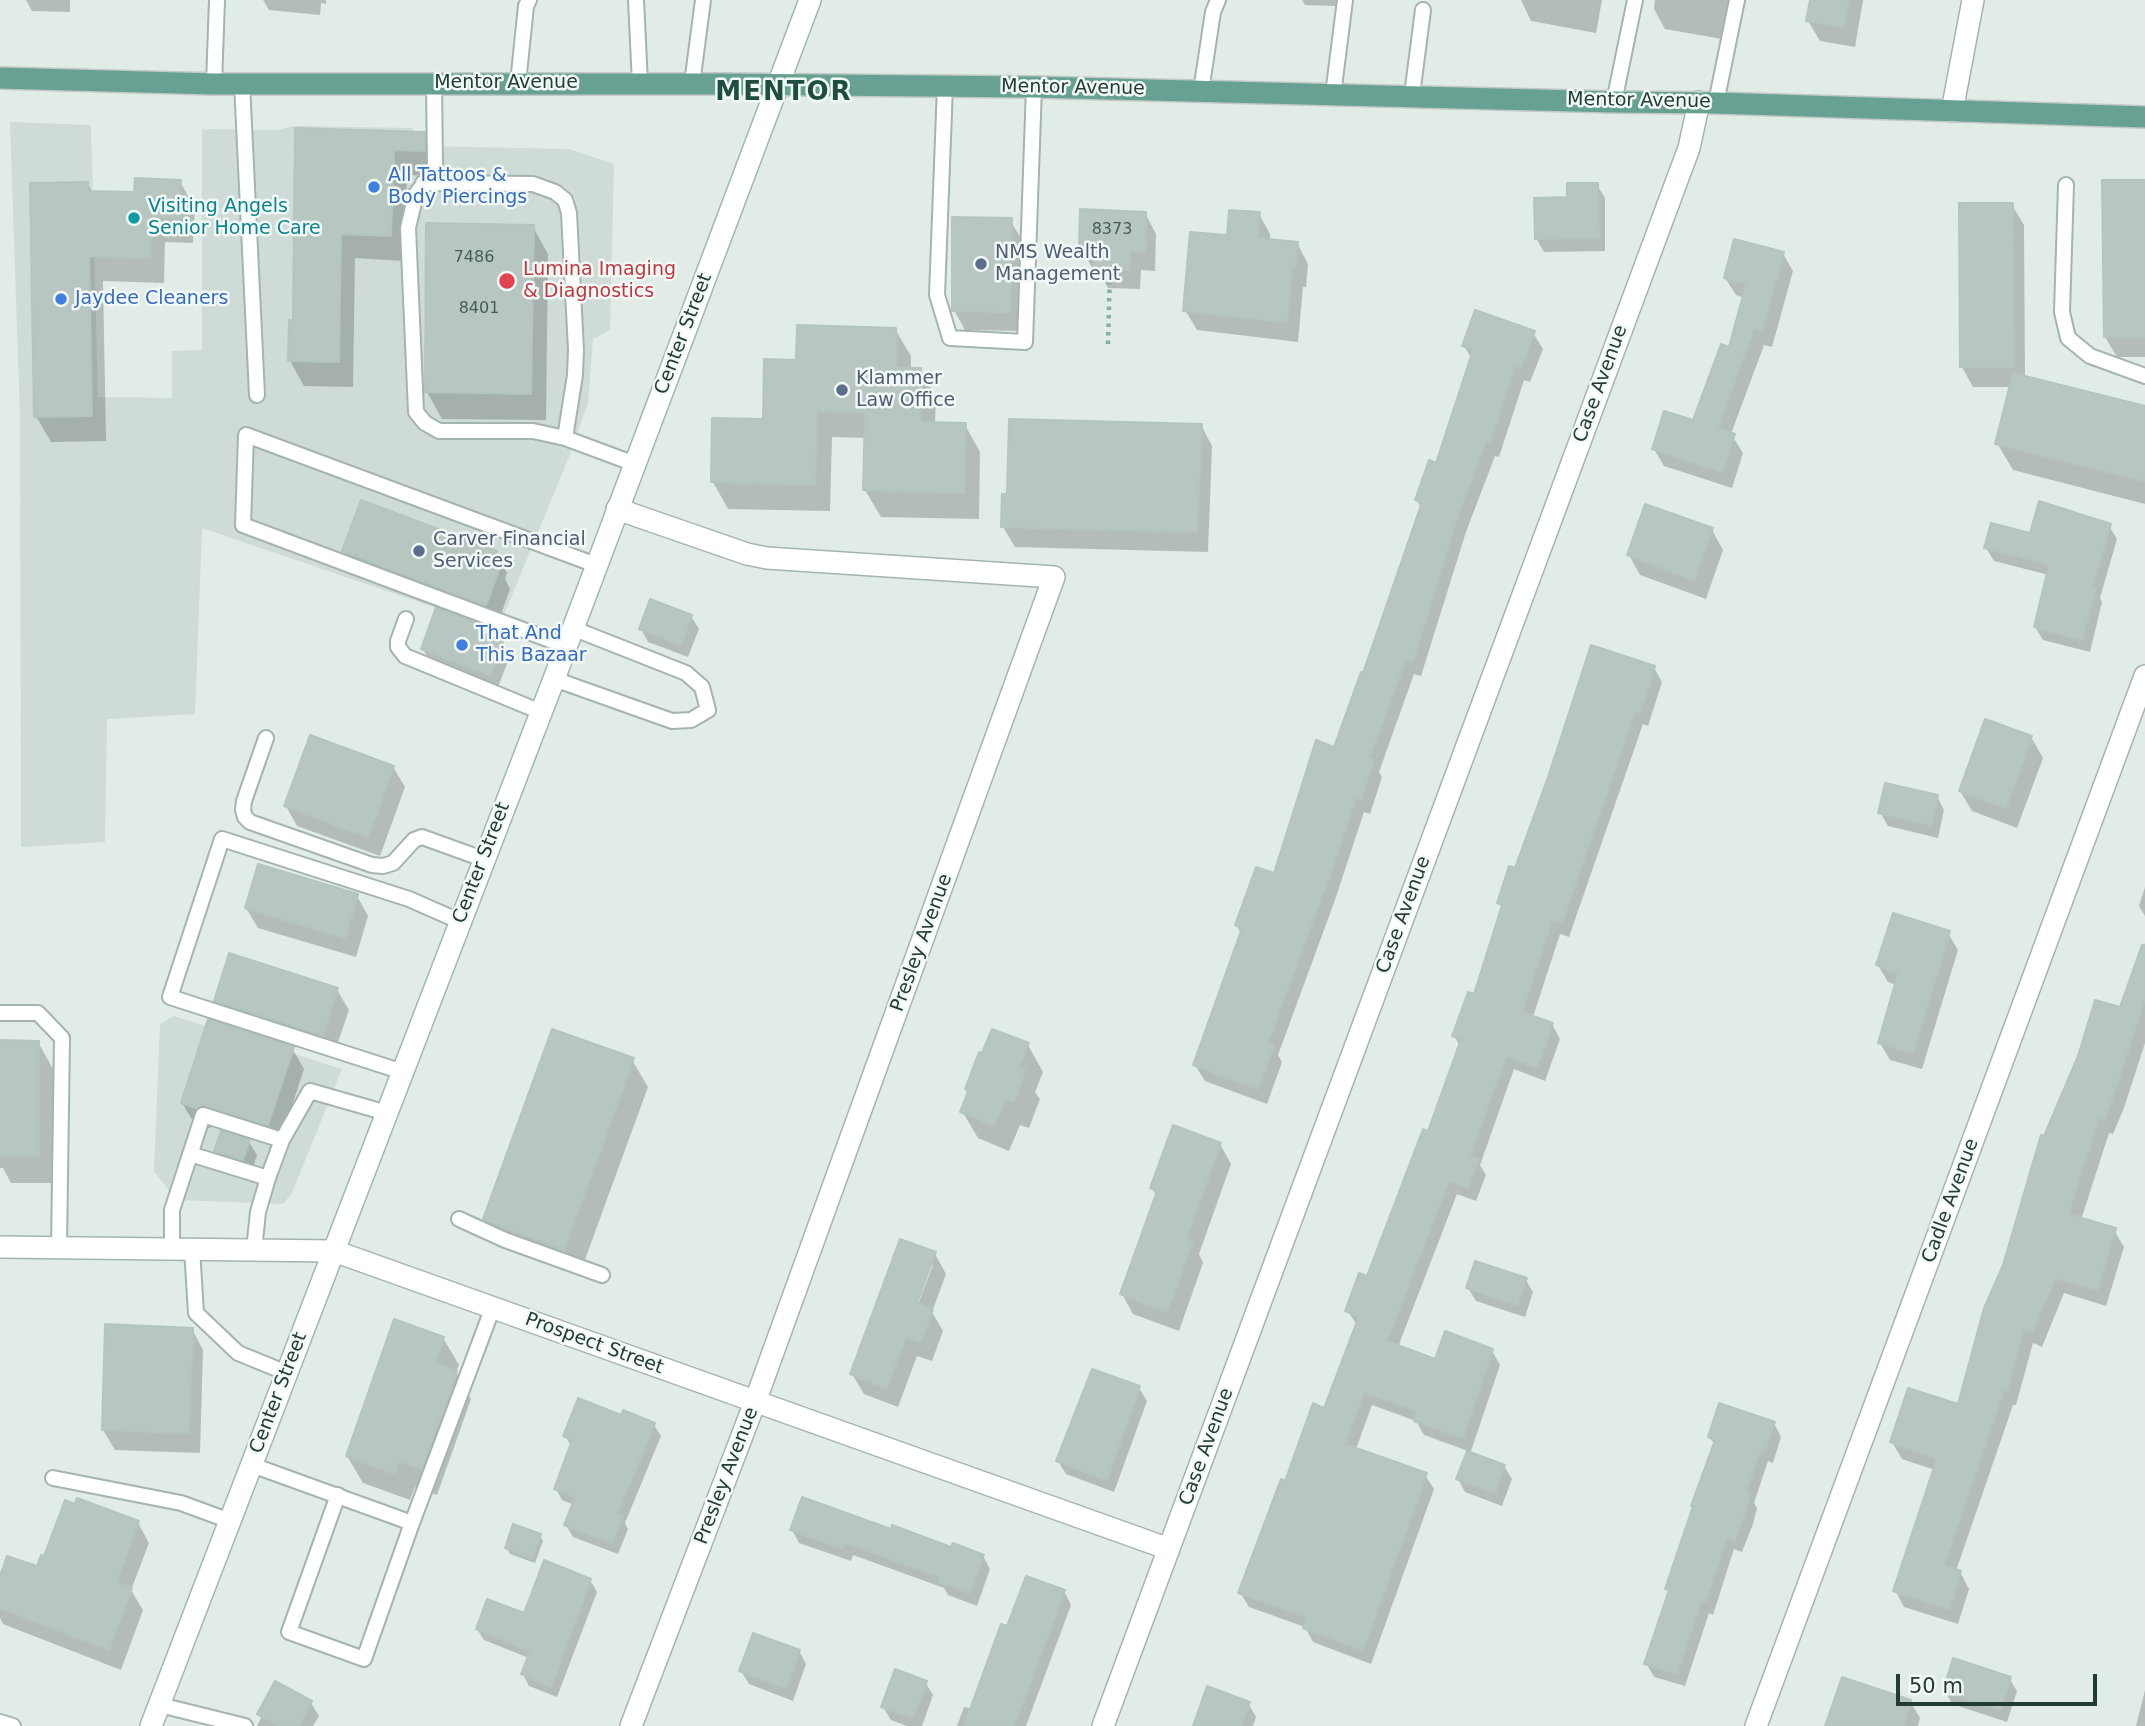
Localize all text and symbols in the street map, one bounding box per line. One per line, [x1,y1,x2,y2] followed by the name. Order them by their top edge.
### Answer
[434,72,578,94] street label: Mentor Avenue
[1001,75,1145,101] street label: Mentor Avenue
[716,77,852,109] district label: MENTOR
[1567,88,1711,114] street label: Mentor Avenue
[388,165,527,209] place label: All Tattoos & Body Piercings
[366,179,382,195] marker: All Tattoos & Body Piercings
[148,196,321,240] place label: Visiting Angels Senior Home Care
[126,210,142,226] marker: Visiting Angels Senior Home Care
[1092,220,1132,240] house number: 8373
[995,242,1120,286] place label: NMS Wealth Management
[454,248,494,268] house number: 7486
[973,256,989,272] marker: NMS Wealth Management
[523,259,676,303] place label: Lumina Imaging & Diagnostics
[650,270,718,398] street label: Center Street
[497,271,517,291] marker: Lumina Imaging & Diagnostics
[75,288,228,310] place label: Jaydee Cleaners
[53,291,69,307] marker: Jaydee Cleaners
[459,299,499,319] house number: 8401
[1569,322,1633,446] street label: Case Avenue
[856,368,955,412] place label: Klammer Law Office
[834,382,850,398] marker: Klammer Law Office
[433,529,586,573] place label: Carver Financial Services
[411,543,427,559] marker: Carver Financial Services
[476,623,587,667] place label: That And This Bazaar
[454,637,470,653] marker: That And This Bazaar
[448,799,516,927] street label: Center Street
[1372,853,1436,977] street label: Case Avenue
[886,871,958,1015] street label: Presley Avenue
[1918,1136,1984,1266] street label: Cadle Avenue
[522,1308,666,1380] street label: Prospect Street
[245,1329,313,1457] street label: Center Street
[1175,1385,1239,1509] street label: Case Avenue
[690,1404,764,1548] street label: Presley Avenue
[1900,1660,2101,1704] scale bar
[1909,1674,1963,1698] text: 50 m

